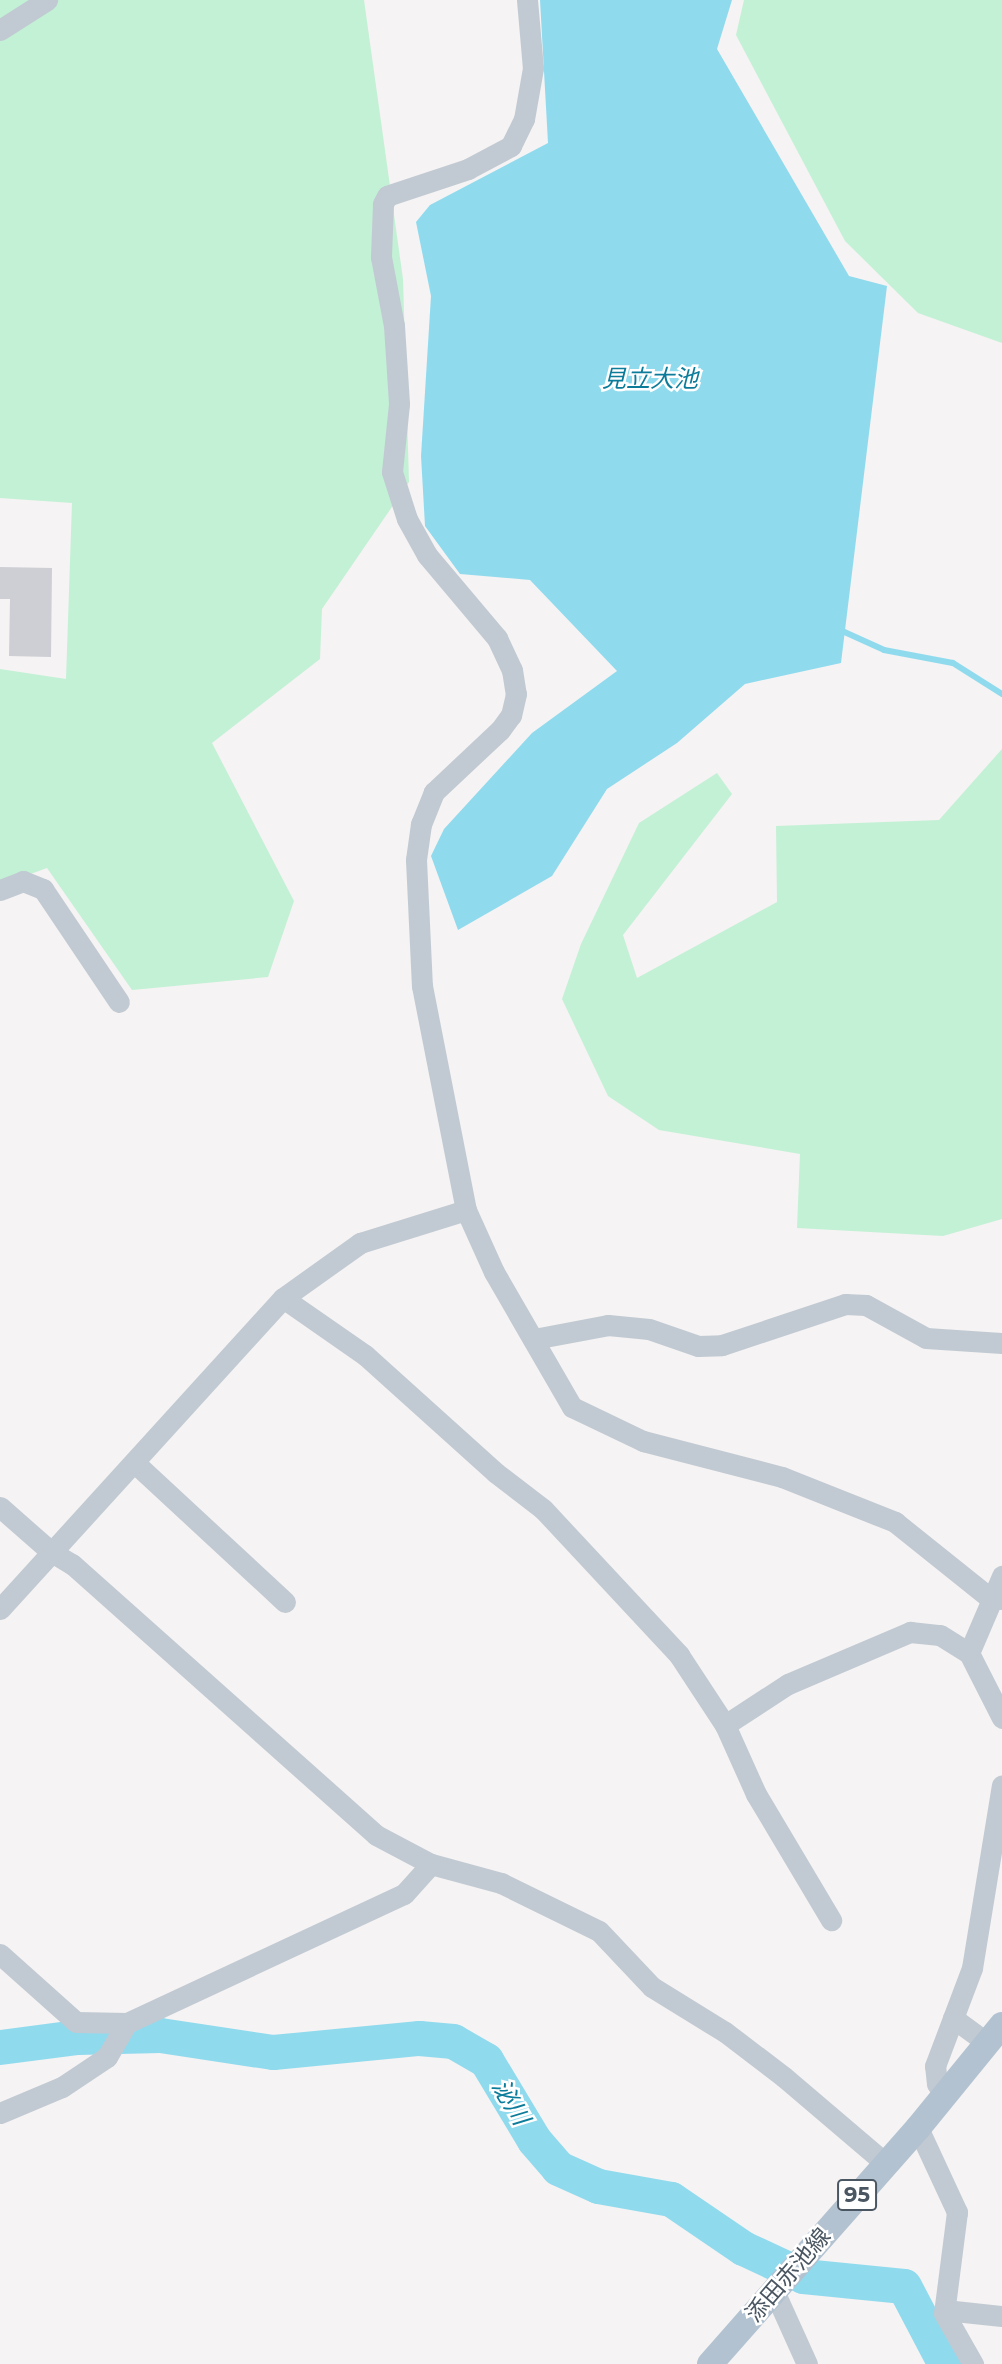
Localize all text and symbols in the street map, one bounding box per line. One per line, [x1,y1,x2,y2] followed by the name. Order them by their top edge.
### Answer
[602,365,698,393] water label: 見立大池
[486,2074,536,2130] water label: 泌川
[836,2178,878,2212] road number: 95
[740,2223,836,2327] street label: 添田赤池線

